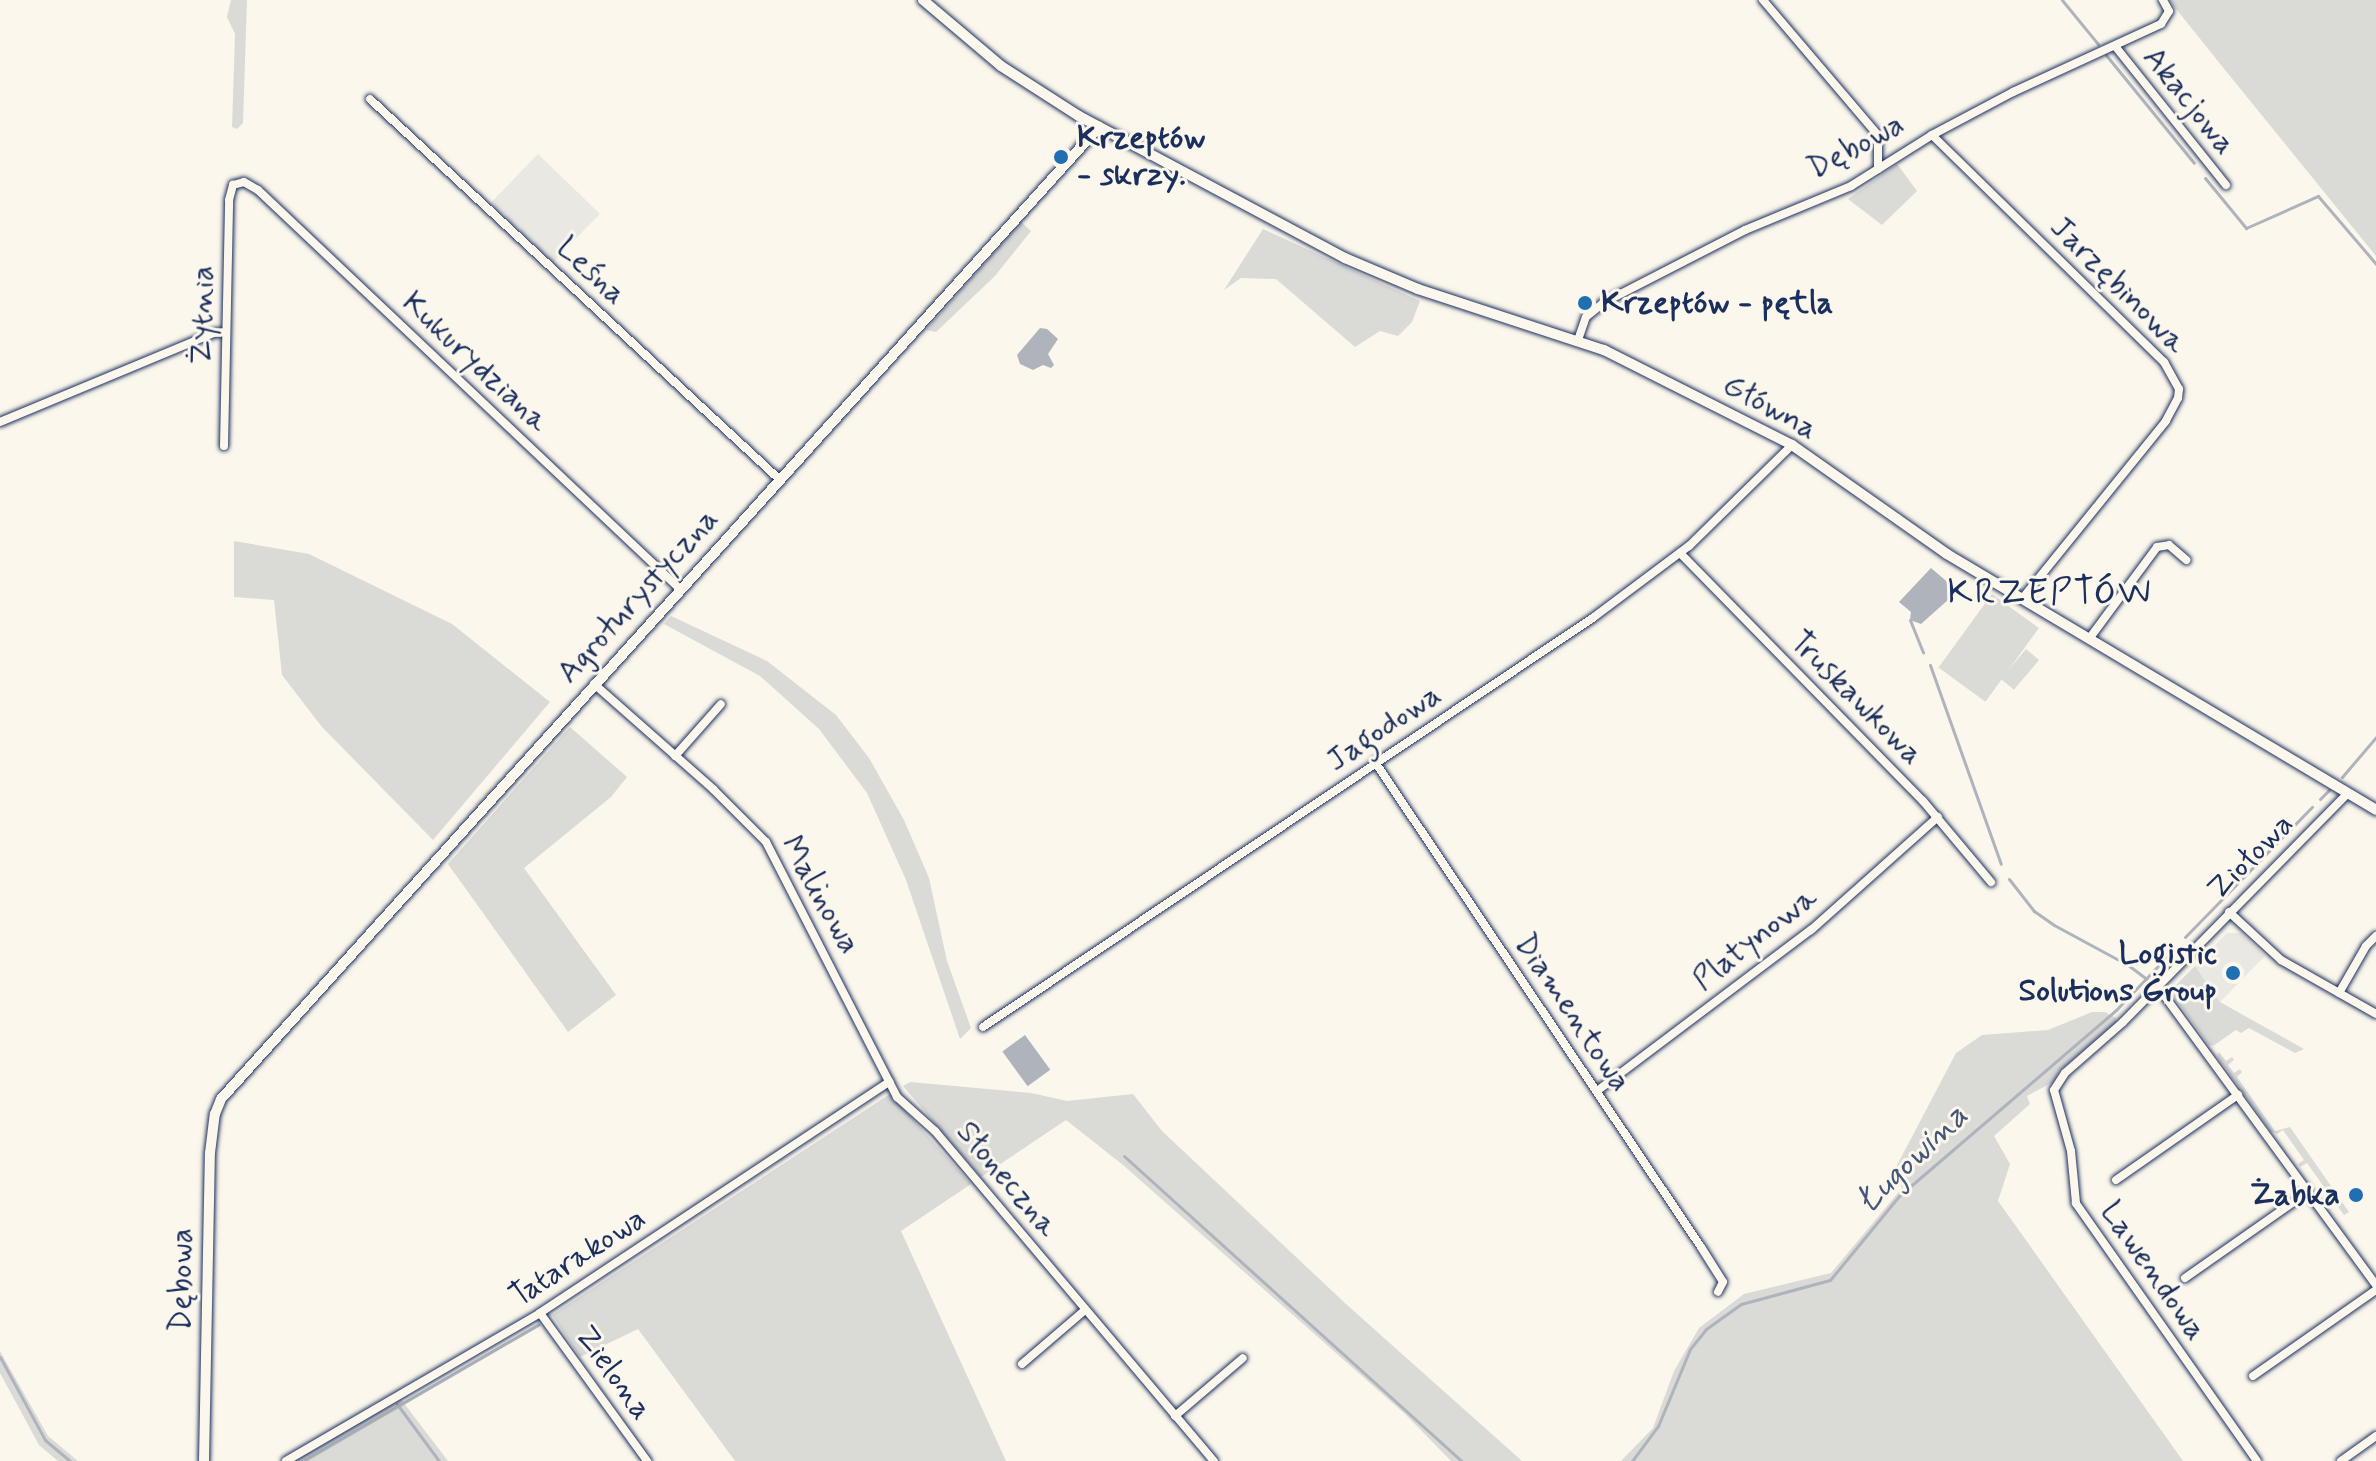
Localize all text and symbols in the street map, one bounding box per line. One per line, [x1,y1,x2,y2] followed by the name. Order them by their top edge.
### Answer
[2134,39,2244,163] street label: Akacjowa
[1801,106,1911,188] street label: Dębowa
[1077,120,1205,195] place label: Krzeptów - skrzy.
[1052,148,1070,166] marker: Krzeptów - skrzy.
[2041,208,2195,362] street label: Jarzębinowa
[548,229,634,313] street label: Leśna
[183,265,223,365] street label: Żytnia
[393,284,557,440] street label: Kukurydziana
[1601,284,1833,322] place label: Krzeptów - pętla
[1576,294,1594,312] marker: Krzeptów - pętla
[1716,365,1824,449] street label: Główna
[549,500,727,692] street label: Agroturystyczna
[1946,572,2154,616] district label: KRZEPTÓW
[1781,623,1931,773] street label: Truskawkowa
[1319,676,1449,780] street label: Jagodowa
[2200,806,2302,908] street label: Ziołowa
[772,829,868,961] street label: Malinowa
[1685,879,1825,999] street label: Platynowa
[1505,927,1639,1099] street label: Diamentowa
[2019,936,2217,1011] place label: Logistic Solutions Group
[2224,964,2242,982] marker: Logistic Solutions Group
[1847,1096,1977,1222] water label: Ługowina
[948,1113,1066,1245] street label: Słoneczna
[2250,1176,2340,1214] place label: Żabka
[2347,1186,2365,1204] marker: Żabka
[2091,1194,2215,1348] street label: Lawendowa
[503,1200,653,1316] street label: Tatarakowa
[162,1228,202,1332] street label: Dębowa
[566,1318,660,1428] street label: Zielona

